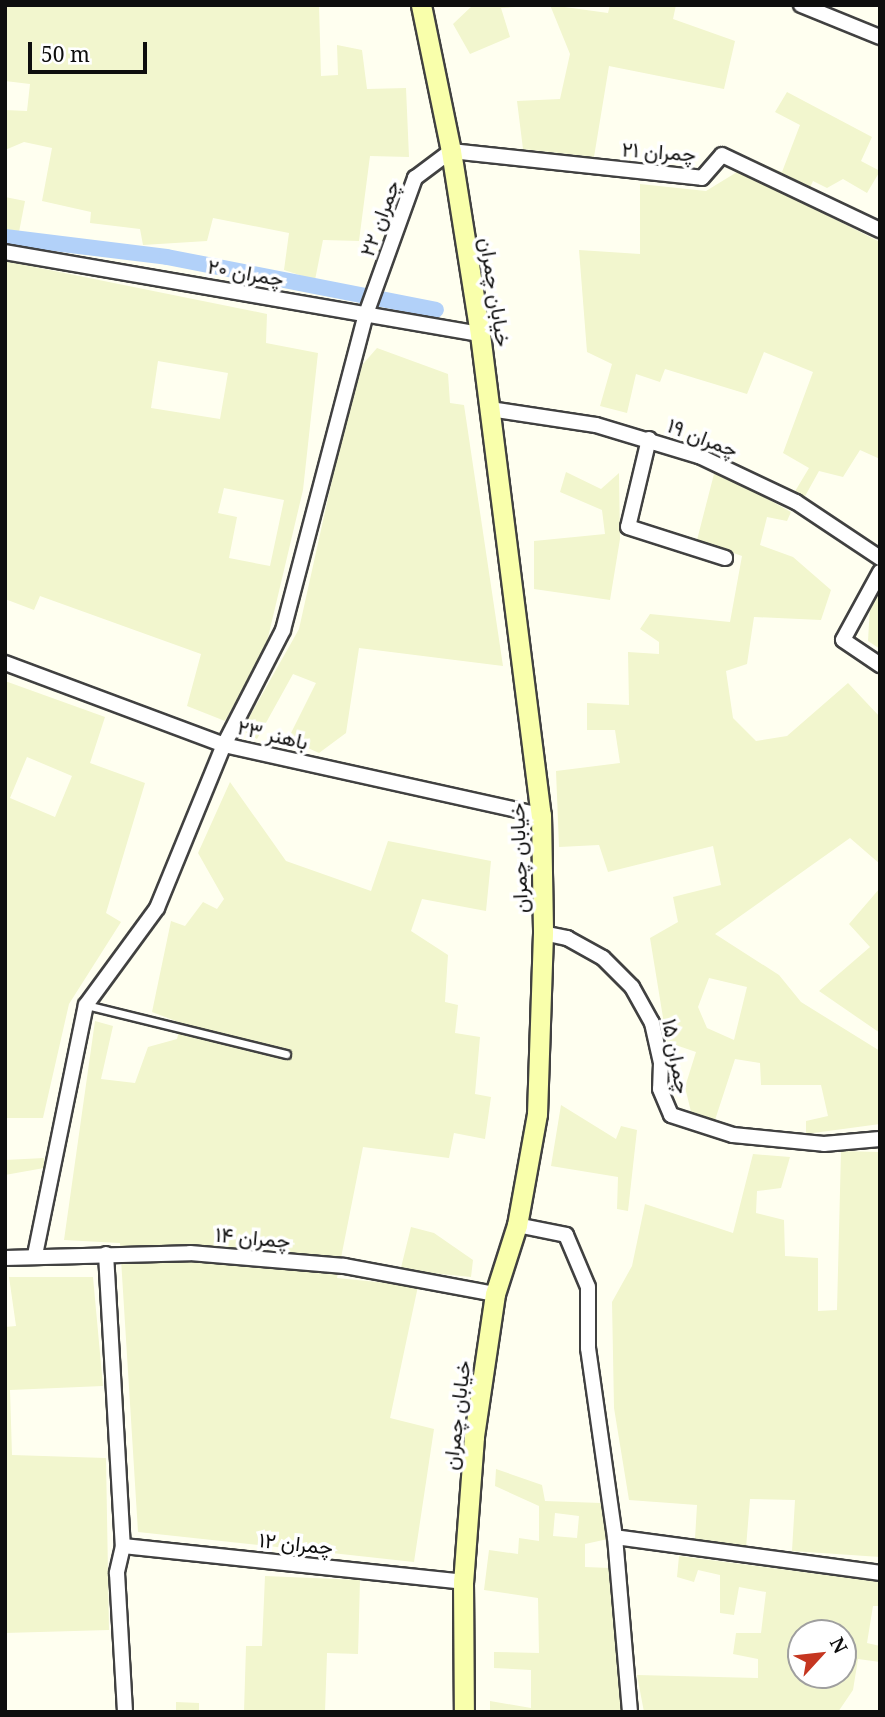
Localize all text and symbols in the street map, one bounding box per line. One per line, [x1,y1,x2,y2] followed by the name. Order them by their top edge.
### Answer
[32,28,150,72] scale bar
[41,40,90,68] text: 50 m
[621,136,697,166] street label: چمران ۲۱
[354,176,404,260] street label: چمران ۲۲
[475,236,517,348] street label: خیابان چمران
[206,253,286,291] street label: چمران ۲۰
[664,412,742,462] street label: چمران ۱۹
[235,714,311,754] street label: باهنر ۲۳
[503,802,533,914] street label: خیابان چمران
[657,1016,697,1096] street label: چمران ۱۵
[214,1221,292,1253] street label: چمران ۱۴
[437,1359,475,1471] street label: خیابان چمران
[258,1527,334,1559] street label: چمران ۱۲
[787,1619,857,1689] north arrow
[824,1633,854,1658] text: N

